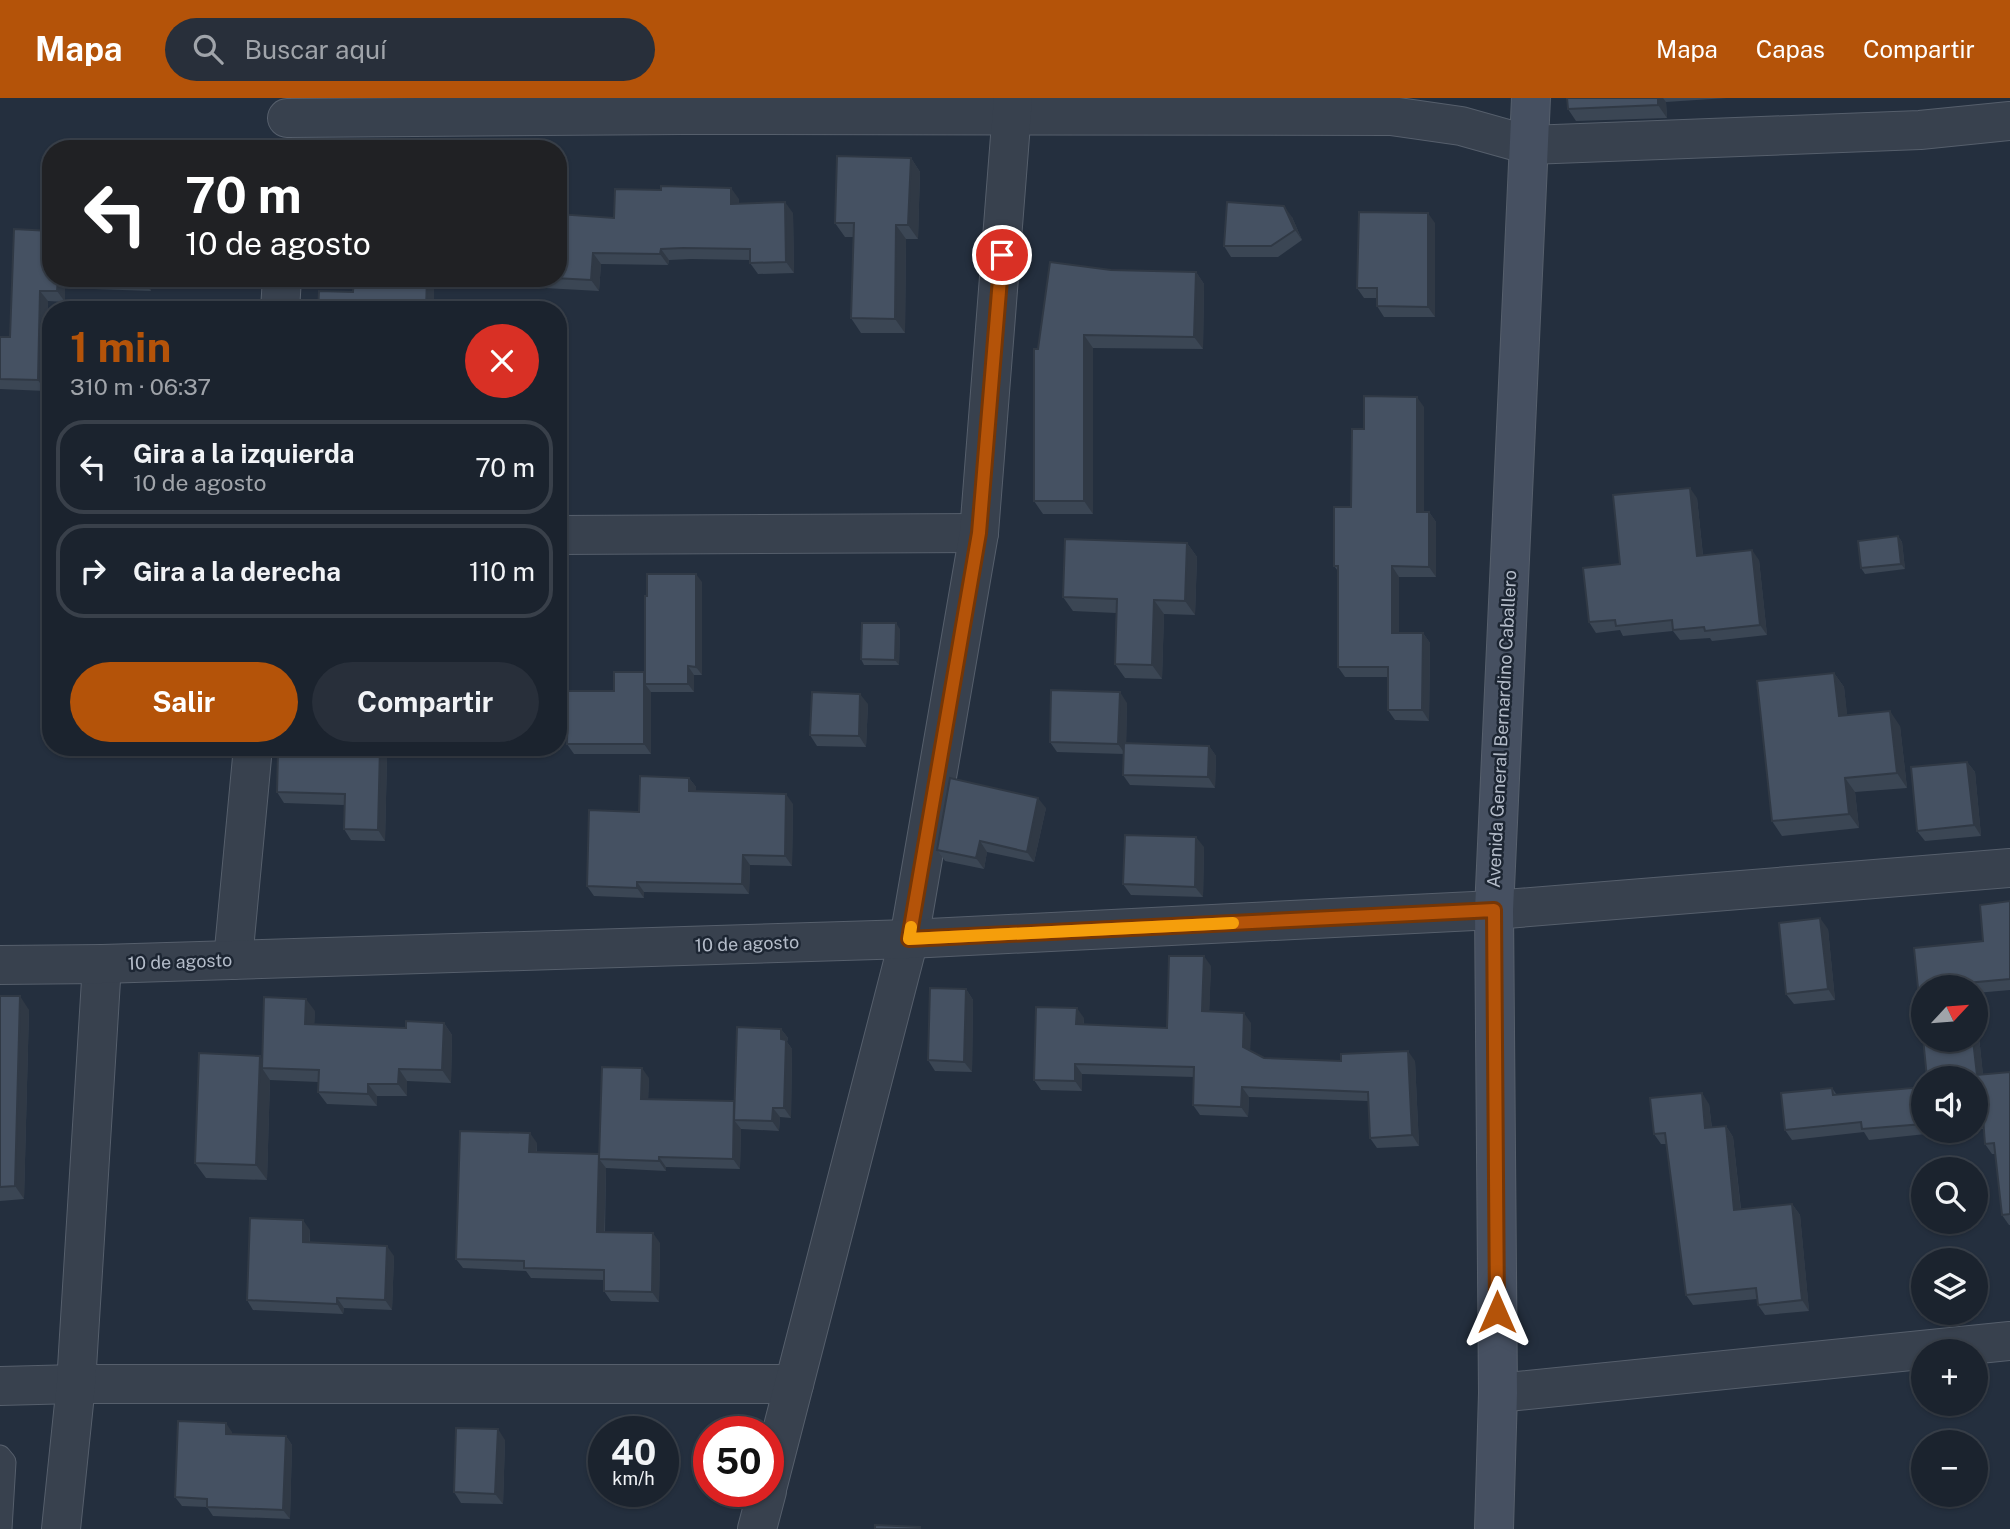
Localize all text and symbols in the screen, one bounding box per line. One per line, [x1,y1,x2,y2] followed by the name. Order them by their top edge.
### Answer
[165,18,655,81] search box
[35,30,123,68] text: Mapa
[189,30,227,68] icon: search
[245,34,386,65] text: Buscar aquí
[1656,35,1718,63] text: Mapa
[1756,35,1825,63] text: Capas
[1863,35,1975,63] text: Compartir
[185,166,302,224] text: 70 m
[70,168,161,259] icon: left
[185,225,371,262] text: 10 de agosto
[972,225,1032,285] pin
[983,236,1021,274] icon: arrive
[70,322,171,371] text: 1 min
[465,324,539,398] button: close
[70,373,211,400] text: 310 m · 06:37
[133,438,355,469] text: Gira a la izquierda
[74,448,112,486] icon: left
[475,452,535,483] text: 70 m
[133,469,267,496] text: 10 de agosto
[74,552,112,590] icon: right
[133,556,341,587] text: Gira a la derecha
[469,556,535,587] text: 110 m
[1483,570,1520,888] street label: Avenida General Bernardino Caballero
[70,662,298,742] button: Salir
[312,662,539,742] button: Compartir
[694,931,800,956] street label: 10 de agosto
[127,949,233,974] street label: 10 de agosto
[1911,975,1988,1052] north arrow
[1911,975,1988,1507] map controls
[1911,1066,1988,1143] button: sound
[1911,1157,1988,1234] button: search
[1911,1248,1988,1325] button: layers
[1460,1275,1534,1349] position arrow
[1911,1339,1988,1416] button: +
[693,1416,784,1507] speed limit sign: 50
[1911,1430,1988,1507] button: −
[611,1432,656,1473] text: 40
[612,1468,655,1489] text: km/h

